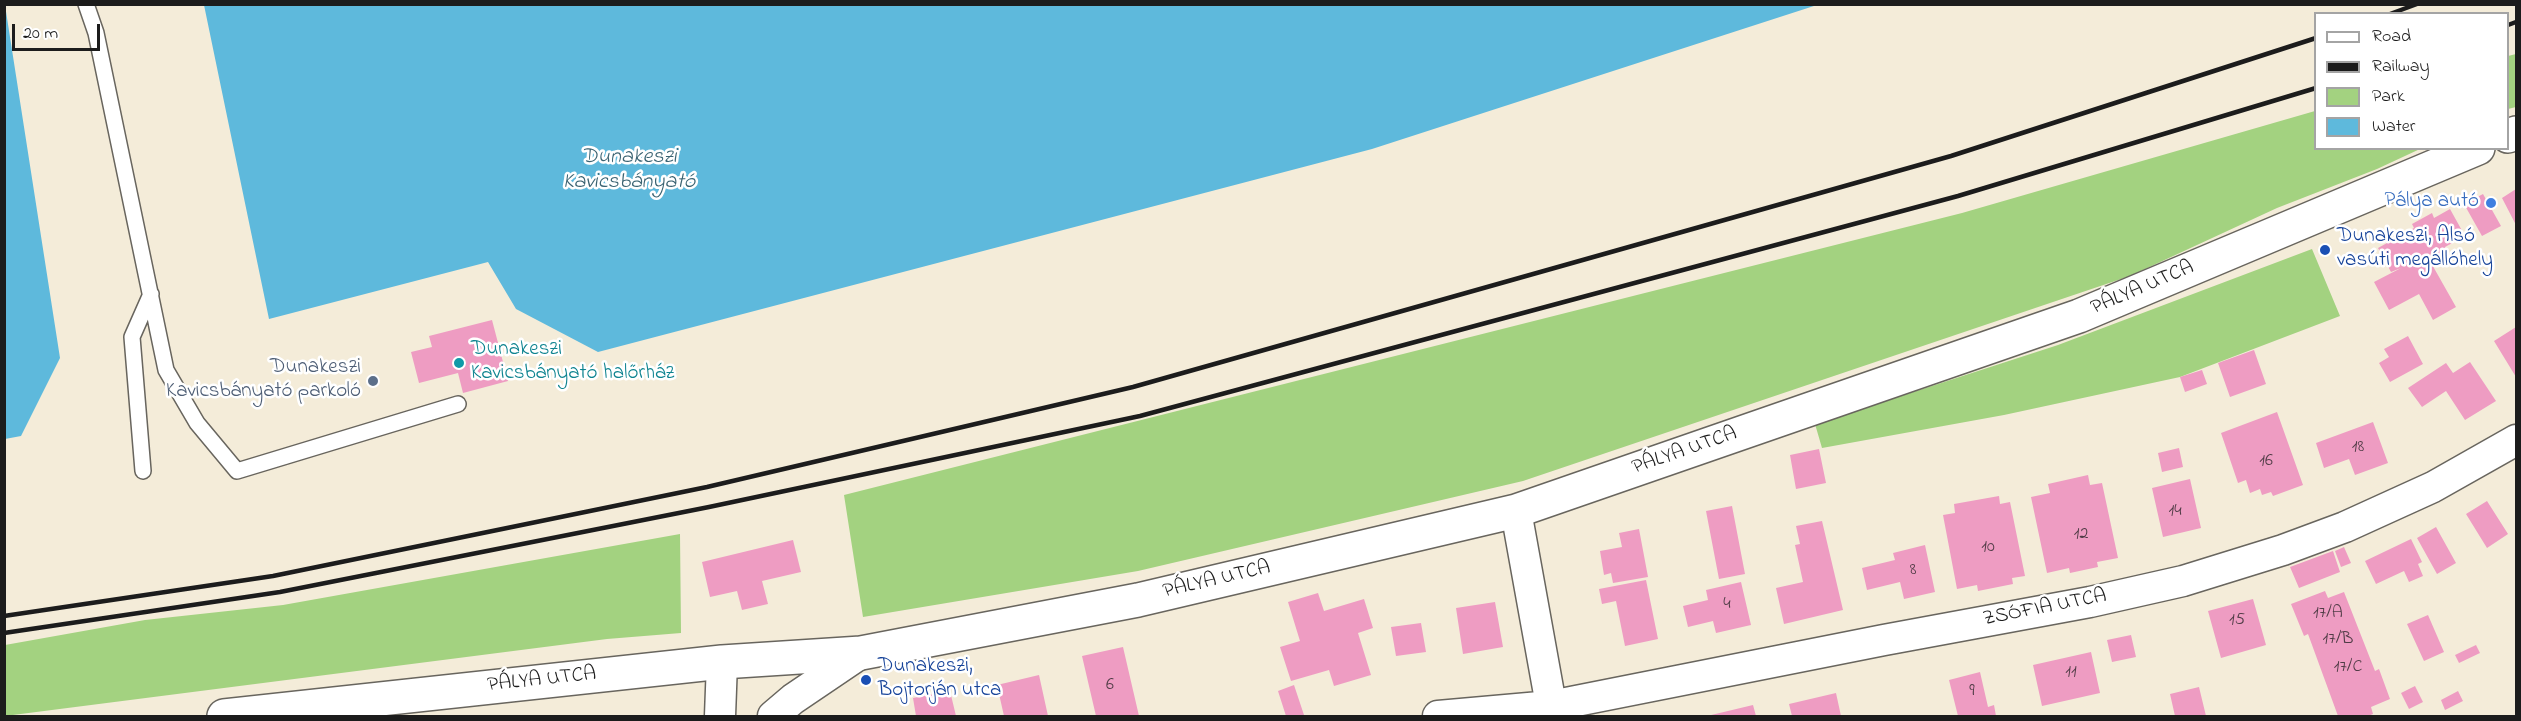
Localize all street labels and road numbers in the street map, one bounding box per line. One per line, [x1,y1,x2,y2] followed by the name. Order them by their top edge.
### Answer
[2088,256,2198,322] street label: PÁLYA UTCA
[1629,422,1741,482] street label: PÁLYA UTCA
[1161,556,1273,606] street label: PÁLYA UTCA
[1981,585,2109,633] street label: ZSÓFIA UTCA
[486,663,598,699] street label: PÁLYA UTCA

